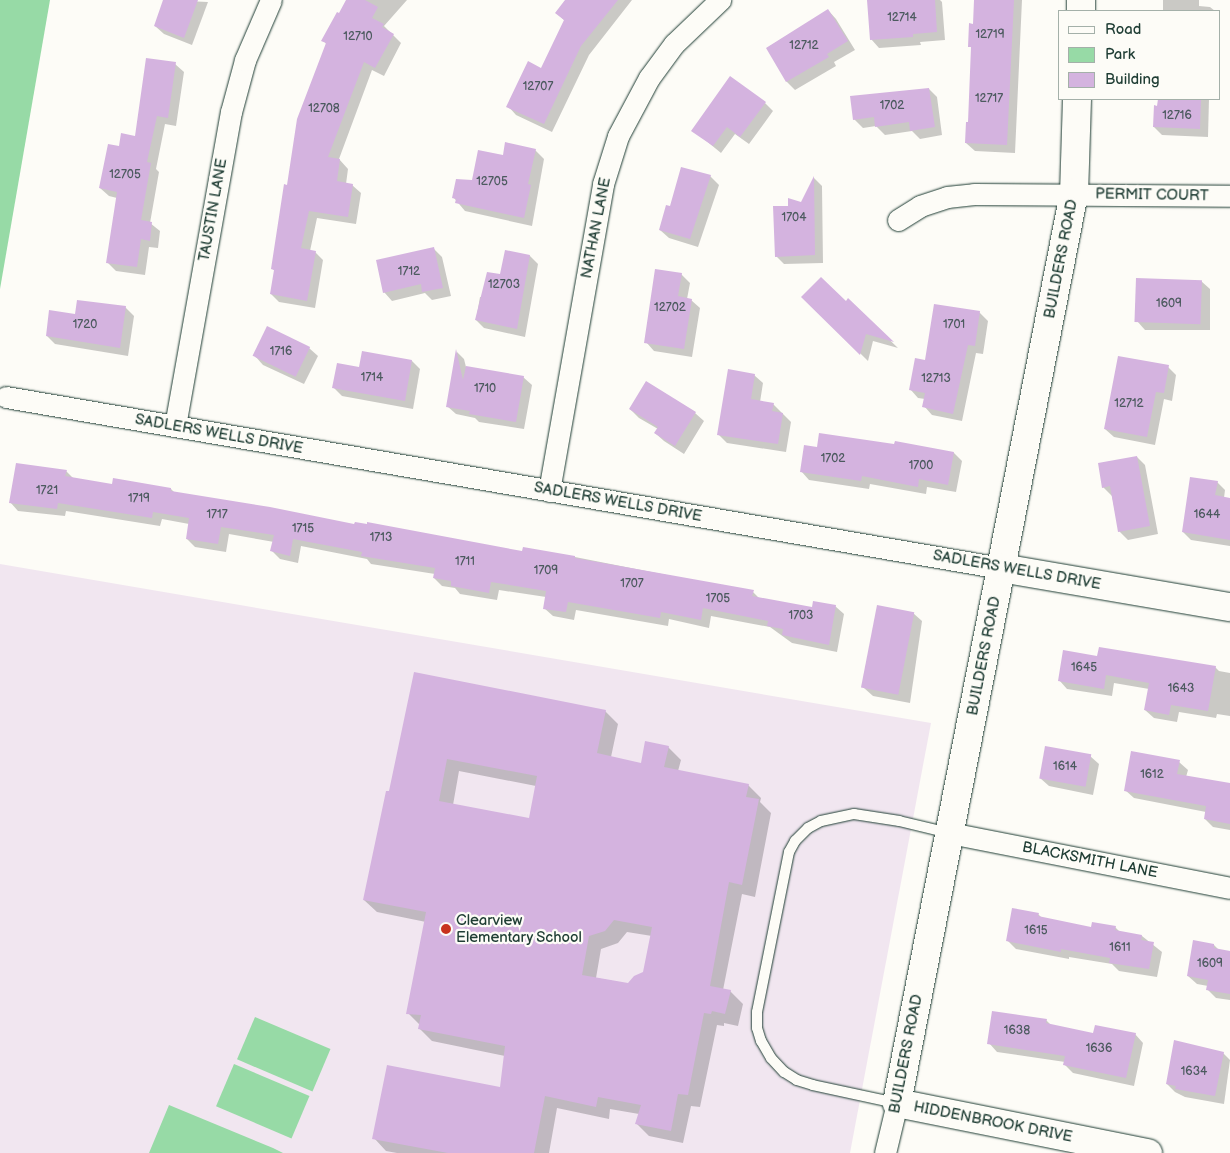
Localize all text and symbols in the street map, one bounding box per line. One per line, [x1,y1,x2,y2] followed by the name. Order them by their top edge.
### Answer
[1058,10,1220,100] legend
[887,11,917,25] house number: 12714
[1105,20,1141,39] text: Road
[975,28,1005,42] house number: 12719
[343,30,373,44] house number: 12710
[789,39,819,53] house number: 12712
[1105,45,1135,64] text: Park
[1105,70,1160,89] text: Building
[523,80,553,94] house number: 12707
[975,92,1003,106] house number: 12717
[880,99,904,113] house number: 1702
[308,102,340,116] house number: 12708
[1162,109,1192,123] house number: 12716
[195,157,231,263] street label: TAUSTIN LANE
[109,168,141,182] house number: 12705
[476,175,508,189] house number: 12705
[577,176,615,280] street label: NATHAN LANE
[1095,185,1209,205] street label: PERMIT COURT
[1041,198,1081,320] street label: BUILDERS ROAD
[782,211,806,225] house number: 1704
[398,265,420,279] house number: 1712
[488,278,520,292] house number: 12703
[1156,297,1182,311] house number: 1609
[654,301,686,315] house number: 12702
[73,318,97,332] house number: 1720
[943,318,965,332] house number: 1701
[270,345,292,359] house number: 1716
[361,371,383,385] house number: 1714
[921,372,951,386] house number: 12713
[474,382,496,396] house number: 1710
[1114,397,1144,411] house number: 12712
[133,410,305,458] street label: SADLERS WELLS DRIVE
[821,452,845,466] house number: 1702
[909,459,933,473] house number: 1700
[532,478,704,526] street label: SADLERS WELLS DRIVE
[36,484,58,498] house number: 1721
[128,492,150,506] house number: 1719
[206,508,228,522] house number: 1717
[1194,508,1220,522] house number: 1644
[292,522,314,536] house number: 1715
[370,531,392,545] house number: 1713
[931,546,1103,594] street label: SADLERS WELLS DRIVE
[455,555,475,569] house number: 1711
[534,564,558,578] house number: 1709
[620,577,644,591] house number: 1707
[706,592,730,606] house number: 1705
[964,595,1004,717] street label: BUILDERS ROAD
[789,609,813,623] house number: 1703
[1071,661,1097,675] house number: 1645
[1168,682,1194,696] house number: 1643
[1053,760,1077,774] house number: 1614
[1140,768,1164,782] house number: 1612
[1021,838,1159,882] street label: BLACKSMITH LANE
[456,911,583,946] place label: Clearview Elementary School
[440,923,452,935] marker: Clearview Elementary School
[1024,924,1048,938] house number: 1615
[1109,941,1131,955] house number: 1611
[1197,957,1223,971] house number: 1609
[886,993,926,1115] street label: BUILDERS ROAD
[1004,1024,1030,1038] house number: 1638
[1086,1042,1112,1056] house number: 1636
[1181,1065,1207,1079] house number: 1634
[912,1098,1074,1146] street label: HIDDENBROOK DRIVE

